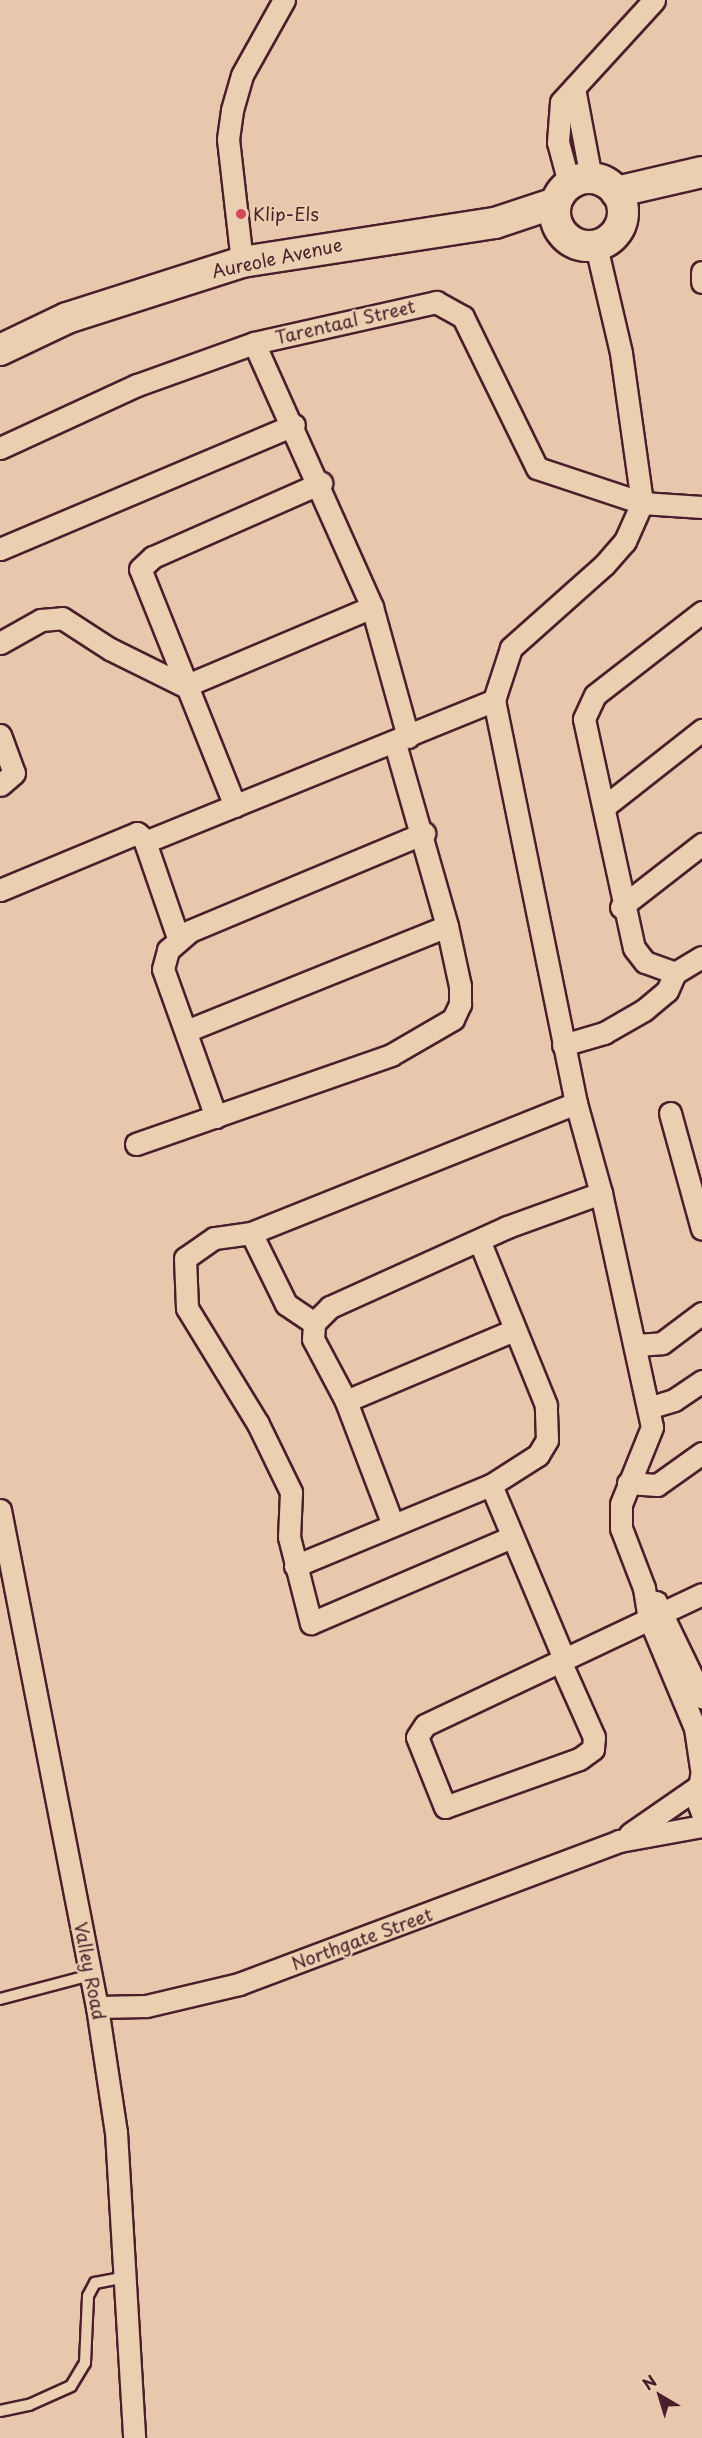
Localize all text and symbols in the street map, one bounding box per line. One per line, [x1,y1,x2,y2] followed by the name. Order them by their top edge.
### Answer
[253,203,319,225] place label: Klip-Els
[234,207,248,221] marker: Klip-Els
[210,234,344,282] street label: Aureole Avenue
[272,295,418,349] street label: Tarentaal Street
[289,1903,435,1975] street label: Northgate Street
[70,1919,110,2023] street label: Valley Road
[630,2366,690,2426] north arrow
[637,2368,661,2395] text: N

